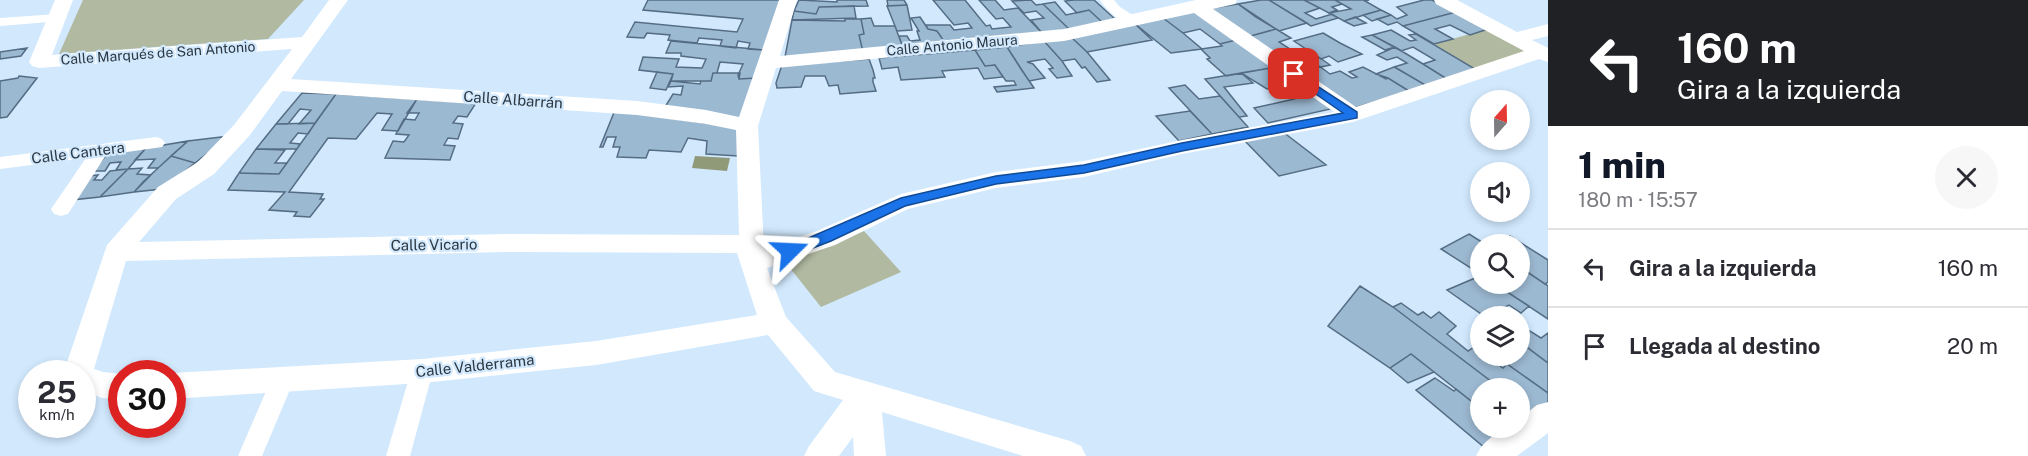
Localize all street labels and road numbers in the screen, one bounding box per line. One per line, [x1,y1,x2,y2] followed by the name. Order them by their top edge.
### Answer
[886,31,1018,59] street label: Calle Antonio Maura
[60,38,256,68] street label: Calle Marqués de San Antonio
[463,88,563,111] street label: Calle Albarrán
[30,138,126,167] street label: Calle Cantera
[390,235,478,254] street label: Calle Vicario
[415,351,535,380] street label: Calle Valderrama

